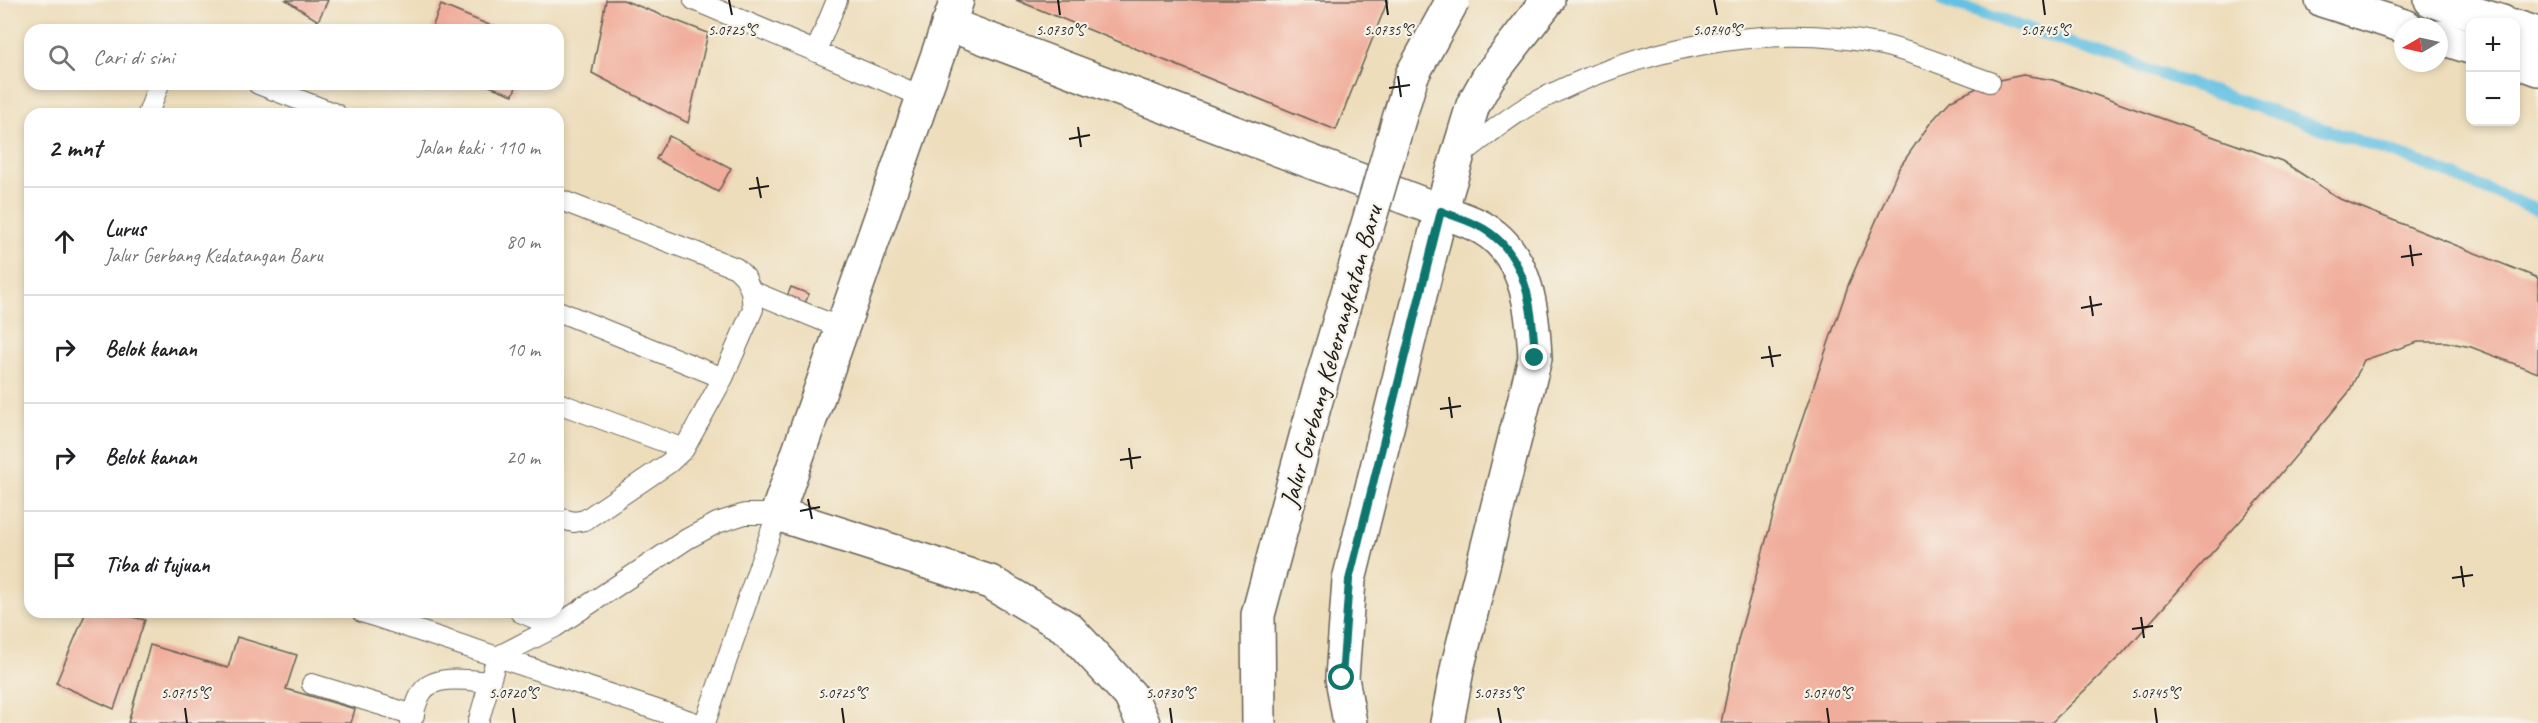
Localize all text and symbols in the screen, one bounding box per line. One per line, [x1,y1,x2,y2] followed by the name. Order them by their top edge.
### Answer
[2394,18,2448,72] north arrow
[2466,18,2520,126] map controls
[2466,18,2520,72] button: +
[708,21,759,40] text: 5.0725°S
[1036,21,1087,40] text: 5.0730°S
[1364,21,1415,40] text: 5.0735°S
[1693,21,1744,40] text: 5.0740°S
[2021,21,2072,40] text: 5.0745°S
[24,24,564,90] search box
[45,41,78,74] icon: search
[93,43,174,71] text: Cari di sini
[2466,72,2520,126] button: −
[48,131,101,164] text: 2 mnt
[417,135,540,160] text: Jalan kaki · 110 m
[1272,199,1391,513] street label: Jalur Gerbang Keberangkatan Baru
[105,215,145,243] text: Lurus
[48,225,81,258] icon: ahead
[506,229,540,254] text: 80 m
[105,243,323,268] text: Jalur Gerbang Kedatangan Baru
[48,333,81,366] icon: right
[105,335,197,363] text: Belok kanan
[506,337,540,362] text: 10 m
[1521,344,1547,370] route end
[48,441,81,474] icon: right
[105,443,197,471] text: Belok kanan
[506,445,540,470] text: 20 m
[48,549,81,582] icon: arrive
[105,551,210,579] text: Tiba di tujuan
[1328,664,1354,690] route start
[161,684,212,703] text: 5.0715°S
[489,684,540,703] text: 5.0720°S
[818,684,869,703] text: 5.0725°S
[1146,684,1197,703] text: 5.0730°S
[1474,684,1525,703] text: 5.0735°S
[1803,684,1854,703] text: 5.0740°S
[2131,684,2182,703] text: 5.0745°S

